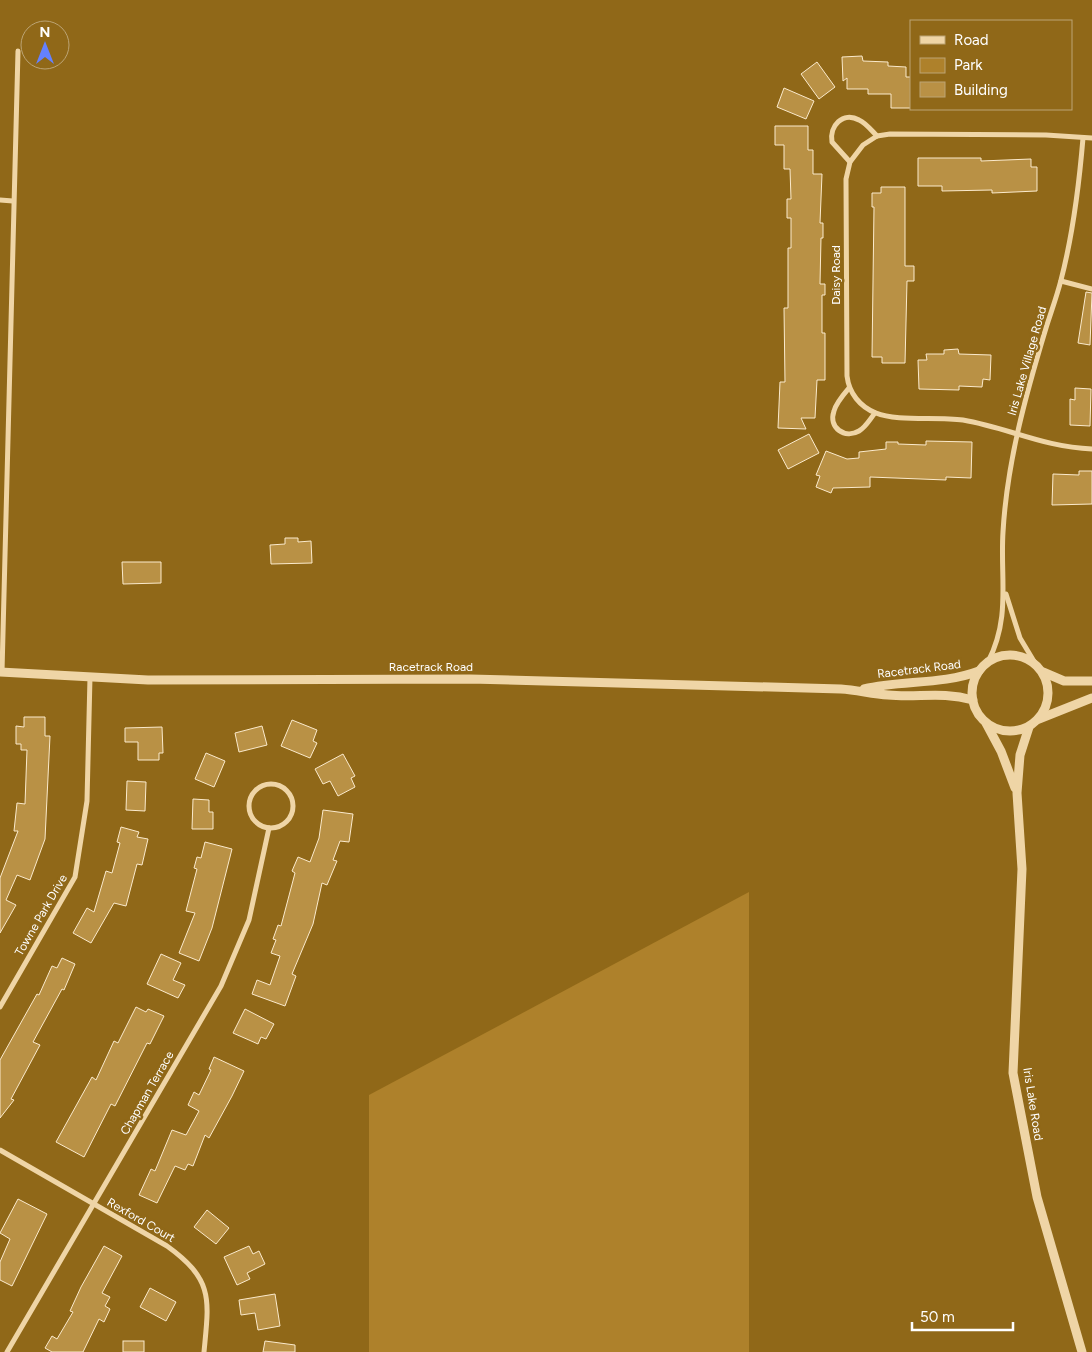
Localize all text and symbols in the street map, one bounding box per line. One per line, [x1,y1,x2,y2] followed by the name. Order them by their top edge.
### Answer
[20,20,70,70] north arrow
[910,20,1072,110] legend
[40,24,50,41] text: N
[954,31,989,49] text: Road
[954,56,983,74] text: Park
[954,81,1008,99] text: Building
[829,245,843,305] street label: Daisy Road
[1005,305,1049,417] street label: Iris Lake Village Road
[876,657,962,681] street label: Racetrack Road
[389,660,473,674] street label: Racetrack Road
[12,871,70,958] street label: Towne Park Drive
[117,1048,177,1137] street label: Chapman Terrace
[1020,1066,1046,1142] street label: Iris Lake Road
[105,1195,178,1245] street label: Rexford Court
[912,1300,1013,1332] scale bar
[920,1308,955,1326] text: 50 m

